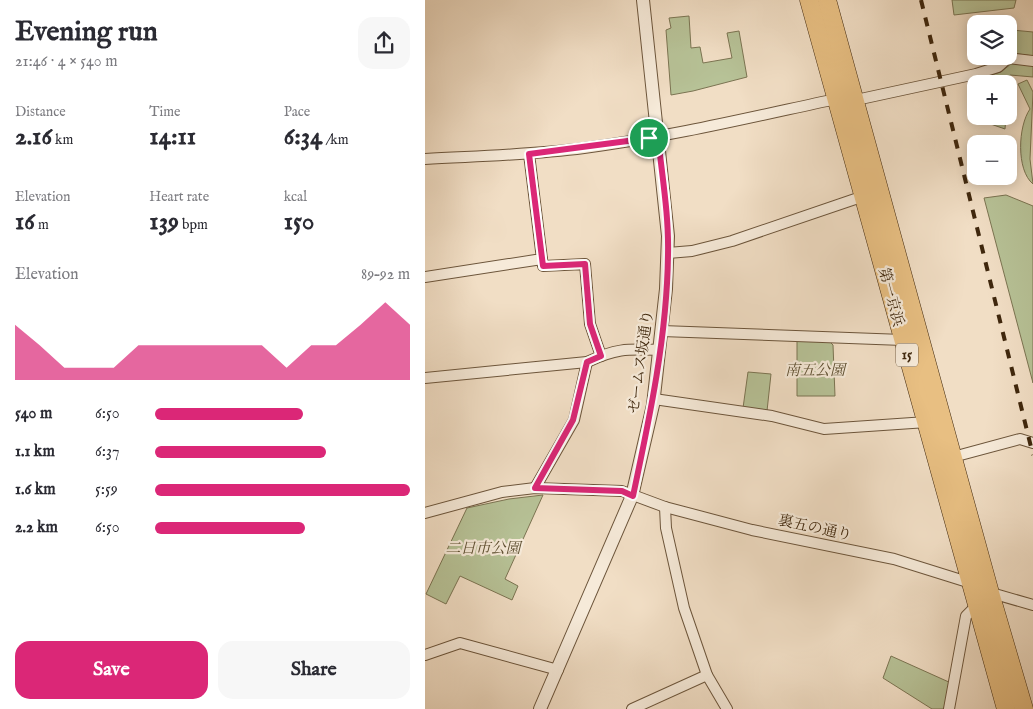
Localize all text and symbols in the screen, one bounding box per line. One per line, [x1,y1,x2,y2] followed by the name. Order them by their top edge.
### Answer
[15,15,158,50] text: Evening run
[967,15,1017,185] map controls
[967,15,1017,65] button: layers
[358,17,410,69] button: share
[15,52,118,72] text: 21:46 · 4 × 540 m
[967,75,1017,125] button: +
[15,103,66,121] text: Distance
[149,103,180,121] text: Time
[284,103,310,121] text: Pace
[628,117,670,159] pin
[15,121,52,153] text: 2.16
[149,121,196,153] text: 14:11
[284,121,322,153] text: 6:34
[635,124,663,152] icon: arrive
[52,131,73,149] text: km
[322,131,349,149] text: /km
[967,135,1017,185] button: −
[15,188,71,206] text: Elevation
[149,188,209,206] text: Heart rate
[284,188,307,206] text: kcal
[15,206,35,238] text: 16
[149,206,179,238] text: 139
[284,206,314,238] text: 150
[35,216,49,234] text: m
[179,216,208,234] text: bpm
[15,265,78,285] text: Elevation
[361,265,410,285] text: 89–92 m
[874,266,908,328] street label: 第一京浜
[624,309,658,415] street label: ゼームス坂通り
[896,344,918,366] road number: 15
[785,361,848,380] park label: 南五公園
[15,404,52,424] text: 540 m
[95,404,120,424] text: 6:50
[15,442,55,462] text: 1.1 km
[95,442,119,462] text: 6:37
[15,480,56,500] text: 1.6 km
[95,480,118,500] text: 5:59
[776,511,854,545] street label: 裏五の通り
[15,518,58,538] text: 2.2 km
[95,518,120,538] text: 6:50
[445,539,523,558] park label: 二日市公園
[15,641,208,699] button: Save
[218,641,410,699] button: Share

